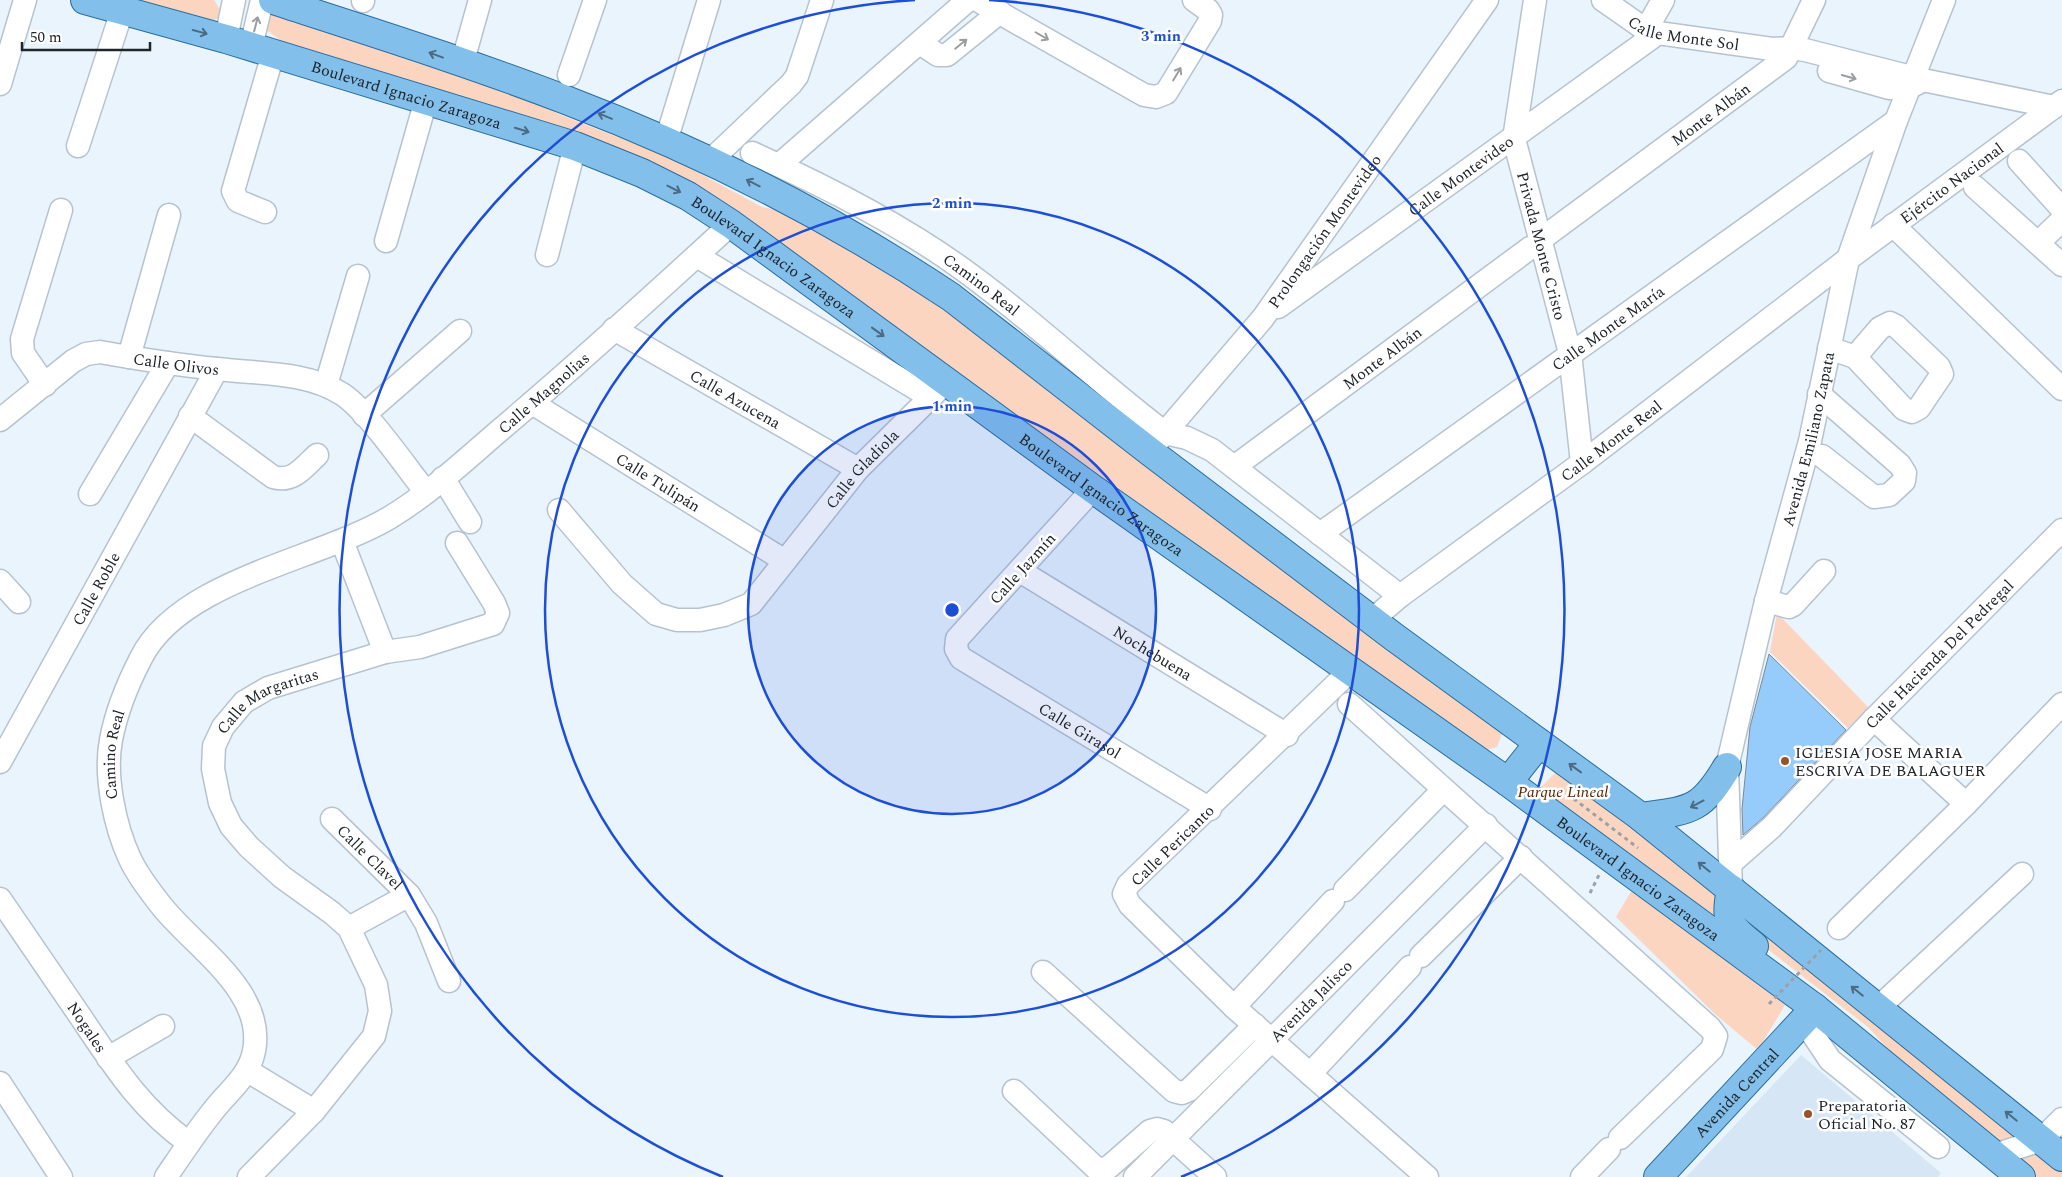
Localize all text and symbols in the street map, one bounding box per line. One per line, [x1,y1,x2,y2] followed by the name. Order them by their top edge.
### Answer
[1623,10,1741,57] street label: Calle Monte Sol
[252,16,261,32] one-way arrow
[22,20,150,52] scale bar
[1141,25,1181,48] text: 3 min
[30,26,62,49] text: 50 m
[191,28,207,37] one-way arrow
[1034,32,1049,42] one-way arrow
[954,39,967,50] one-way arrow
[429,49,445,59] one-way arrow
[308,55,504,136] street label: Boulevard Ignacio Zaragoza
[1173,68,1183,82] one-way arrow
[1841,73,1857,82] one-way arrow
[1666,77,1756,152] street label: Monte Albán
[598,111,614,120] one-way arrow
[514,126,530,136] one-way arrow
[1403,130,1519,223] street label: Calle Montevideo
[1895,137,2009,230] street label: Ejército Nacional
[1262,150,1388,313] street label: Prolongación Montevideo
[1510,169,1572,323] street label: Privada Monte Cristo
[746,178,761,188] one-way arrow
[666,184,681,194] one-way arrow
[686,190,861,325] street label: Boulevard Ignacio Zaragoza
[932,192,972,215] text: 2 min
[938,248,1025,322] street label: Camino Real
[1547,280,1670,377] street label: Calle Monte María
[1338,321,1427,396] street label: Monte Albán
[871,327,885,337] one-way arrow
[131,347,220,382] street label: Calle Olivos
[493,347,595,440] street label: Calle Magnolias
[1776,349,1841,529] street label: Avenida Emiliano Zapata
[685,364,785,435] street label: Calle Azucena
[932,395,972,418] text: 1 min
[1556,395,1668,488] street label: Calle Monte Real
[820,424,905,514] street label: Calle Gladiola
[1014,428,1189,563] street label: Boulevard Ignacio Zaragoza
[611,447,705,518] street label: Calle Tulipán
[984,527,1062,610] street label: Calle Jazmín
[66,548,127,630] street label: Calle Roble
[1860,574,2019,735] street label: Calle Hacienda Del Pedregal
[943,601,961,619] centre of rings
[1108,620,1197,687] street label: Nochebuena
[211,662,322,740] street label: Calle Margaritas
[1034,697,1125,765] street label: Calle Girasol
[98,707,131,801] street label: Camino Real
[1795,741,1986,783] place label: IGLESIA JOSE MARIA ESCRIVA DE BALAGUER
[1779,755,1791,767] marker: IGLESIA JOSE MARIA ESCRIVA DE BALAGUER
[1568,763,1582,774] one-way arrow
[1518,780,1608,804] park label: Parque Lineal
[1125,799,1220,892] street label: Calle Pericanto
[1690,799,1705,809] one-way arrow
[1551,811,1725,947] street label: Boulevard Ignacio Zaragoza
[331,819,408,896] street label: Calle Clavel
[1697,862,1710,873] one-way arrow
[1265,955,1358,1048] street label: Avenida Jalisco
[1851,986,1864,997] one-way arrow
[61,997,113,1058] street label: Nogales
[1689,1043,1785,1144] street label: Avenida Central
[1818,1094,1916,1136] place label: Preparatoria Oficial No. 87
[1802,1108,1814,1120] marker: Preparatoria Oficial No. 87
[2004,1110,2017,1121] one-way arrow

